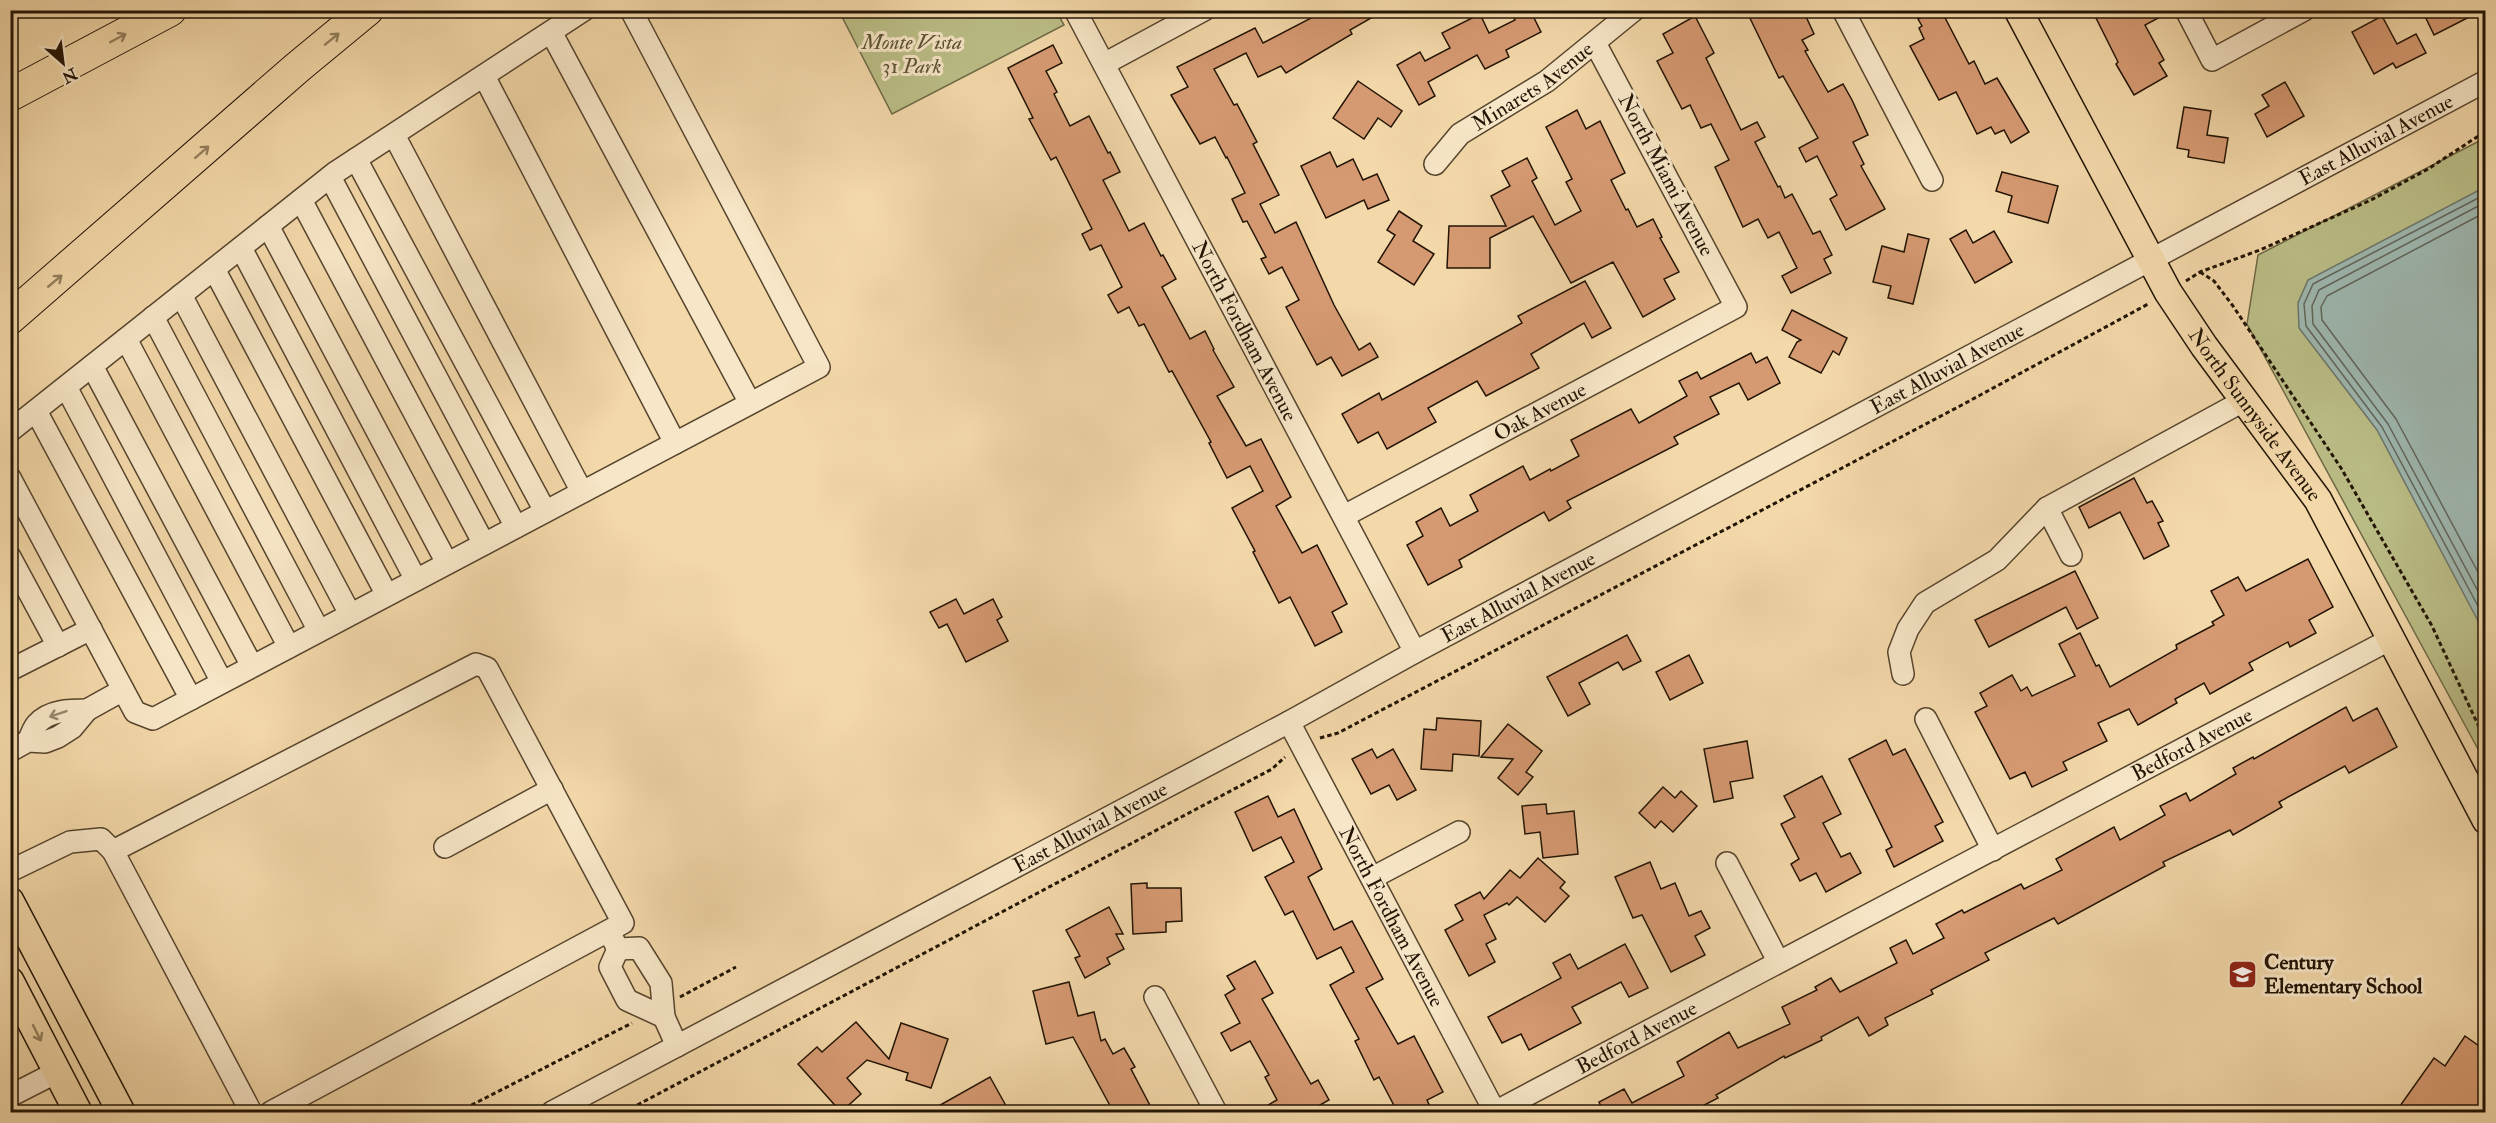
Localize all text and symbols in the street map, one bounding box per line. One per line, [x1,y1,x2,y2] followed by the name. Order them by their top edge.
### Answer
[860,29,962,80] park label: Monte Vista 31 Park
[108,32,126,43] one-way arrow
[324,32,340,45] one-way arrow
[33,33,93,93] north arrow
[1467,35,1599,137] street label: Minarets Avenue
[58,63,81,88] text: N
[2294,87,2458,192] street label: East Alluvial Avenue
[1612,89,1720,261] street label: North Miami Avenue
[194,145,209,159] one-way arrow
[1186,236,1304,426] street label: North Fordham Avenue
[47,274,63,287] one-way arrow
[1865,316,2029,420] street label: East Alluvial Avenue
[2182,323,2328,507] street label: North Sunnyside Avenue
[1489,376,1591,447] street label: Oak Avenue
[1436,545,1600,649] street label: East Alluvial Avenue
[2127,701,2257,787] street label: Bedford Avenue
[49,709,68,720] one-way arrow
[1008,775,1172,879] street label: East Alluvial Avenue
[1333,822,1451,1012] street label: North Fordham Avenue
[2264,949,2423,1000] place label: Century Elementary School
[2227,958,2259,990] school or university icon: Century Elementary School
[1571,994,1702,1080] street label: Bedford Avenue
[31,1024,43,1041] one-way arrow

